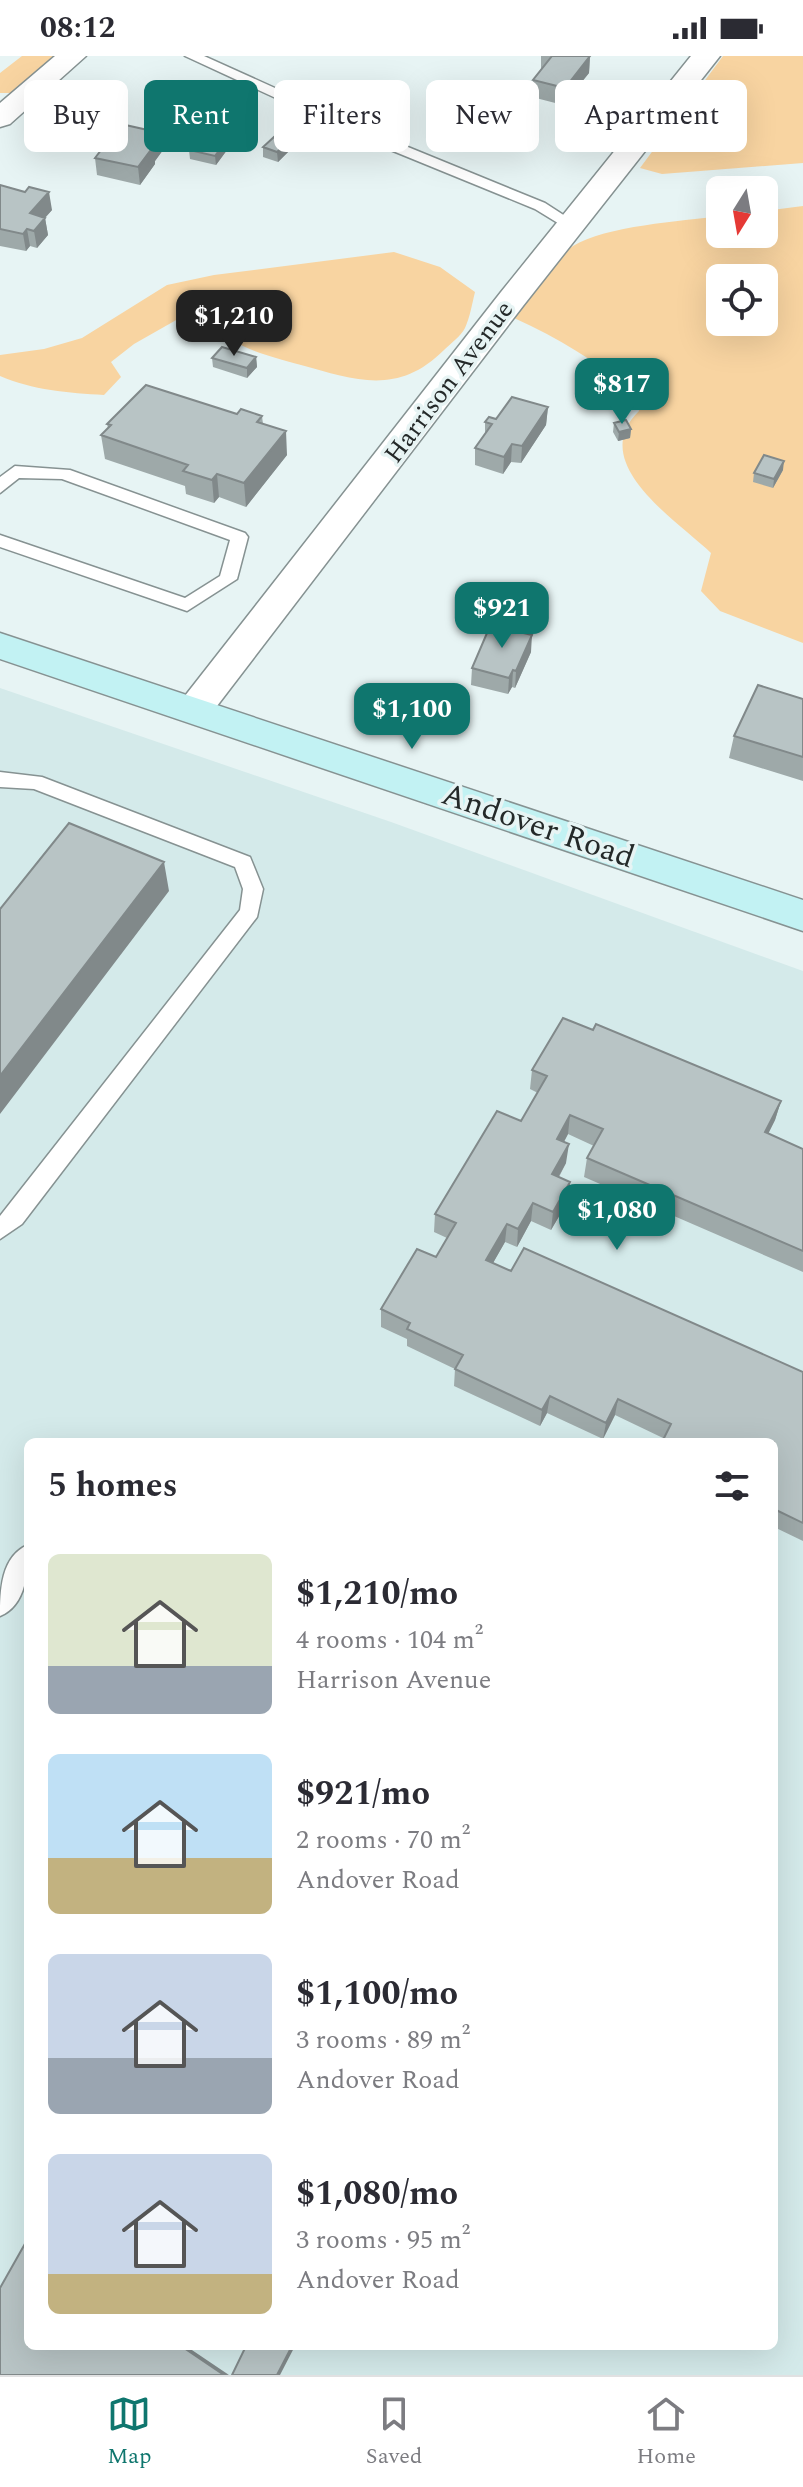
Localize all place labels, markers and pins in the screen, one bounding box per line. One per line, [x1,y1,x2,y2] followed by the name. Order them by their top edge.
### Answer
[169,290,299,358] pin: $1,210
[575,358,669,426] pin: $817
[455,582,549,650] pin: $921
[347,683,477,751] pin: $1,100
[552,1184,682,1252] pin: $1,080

